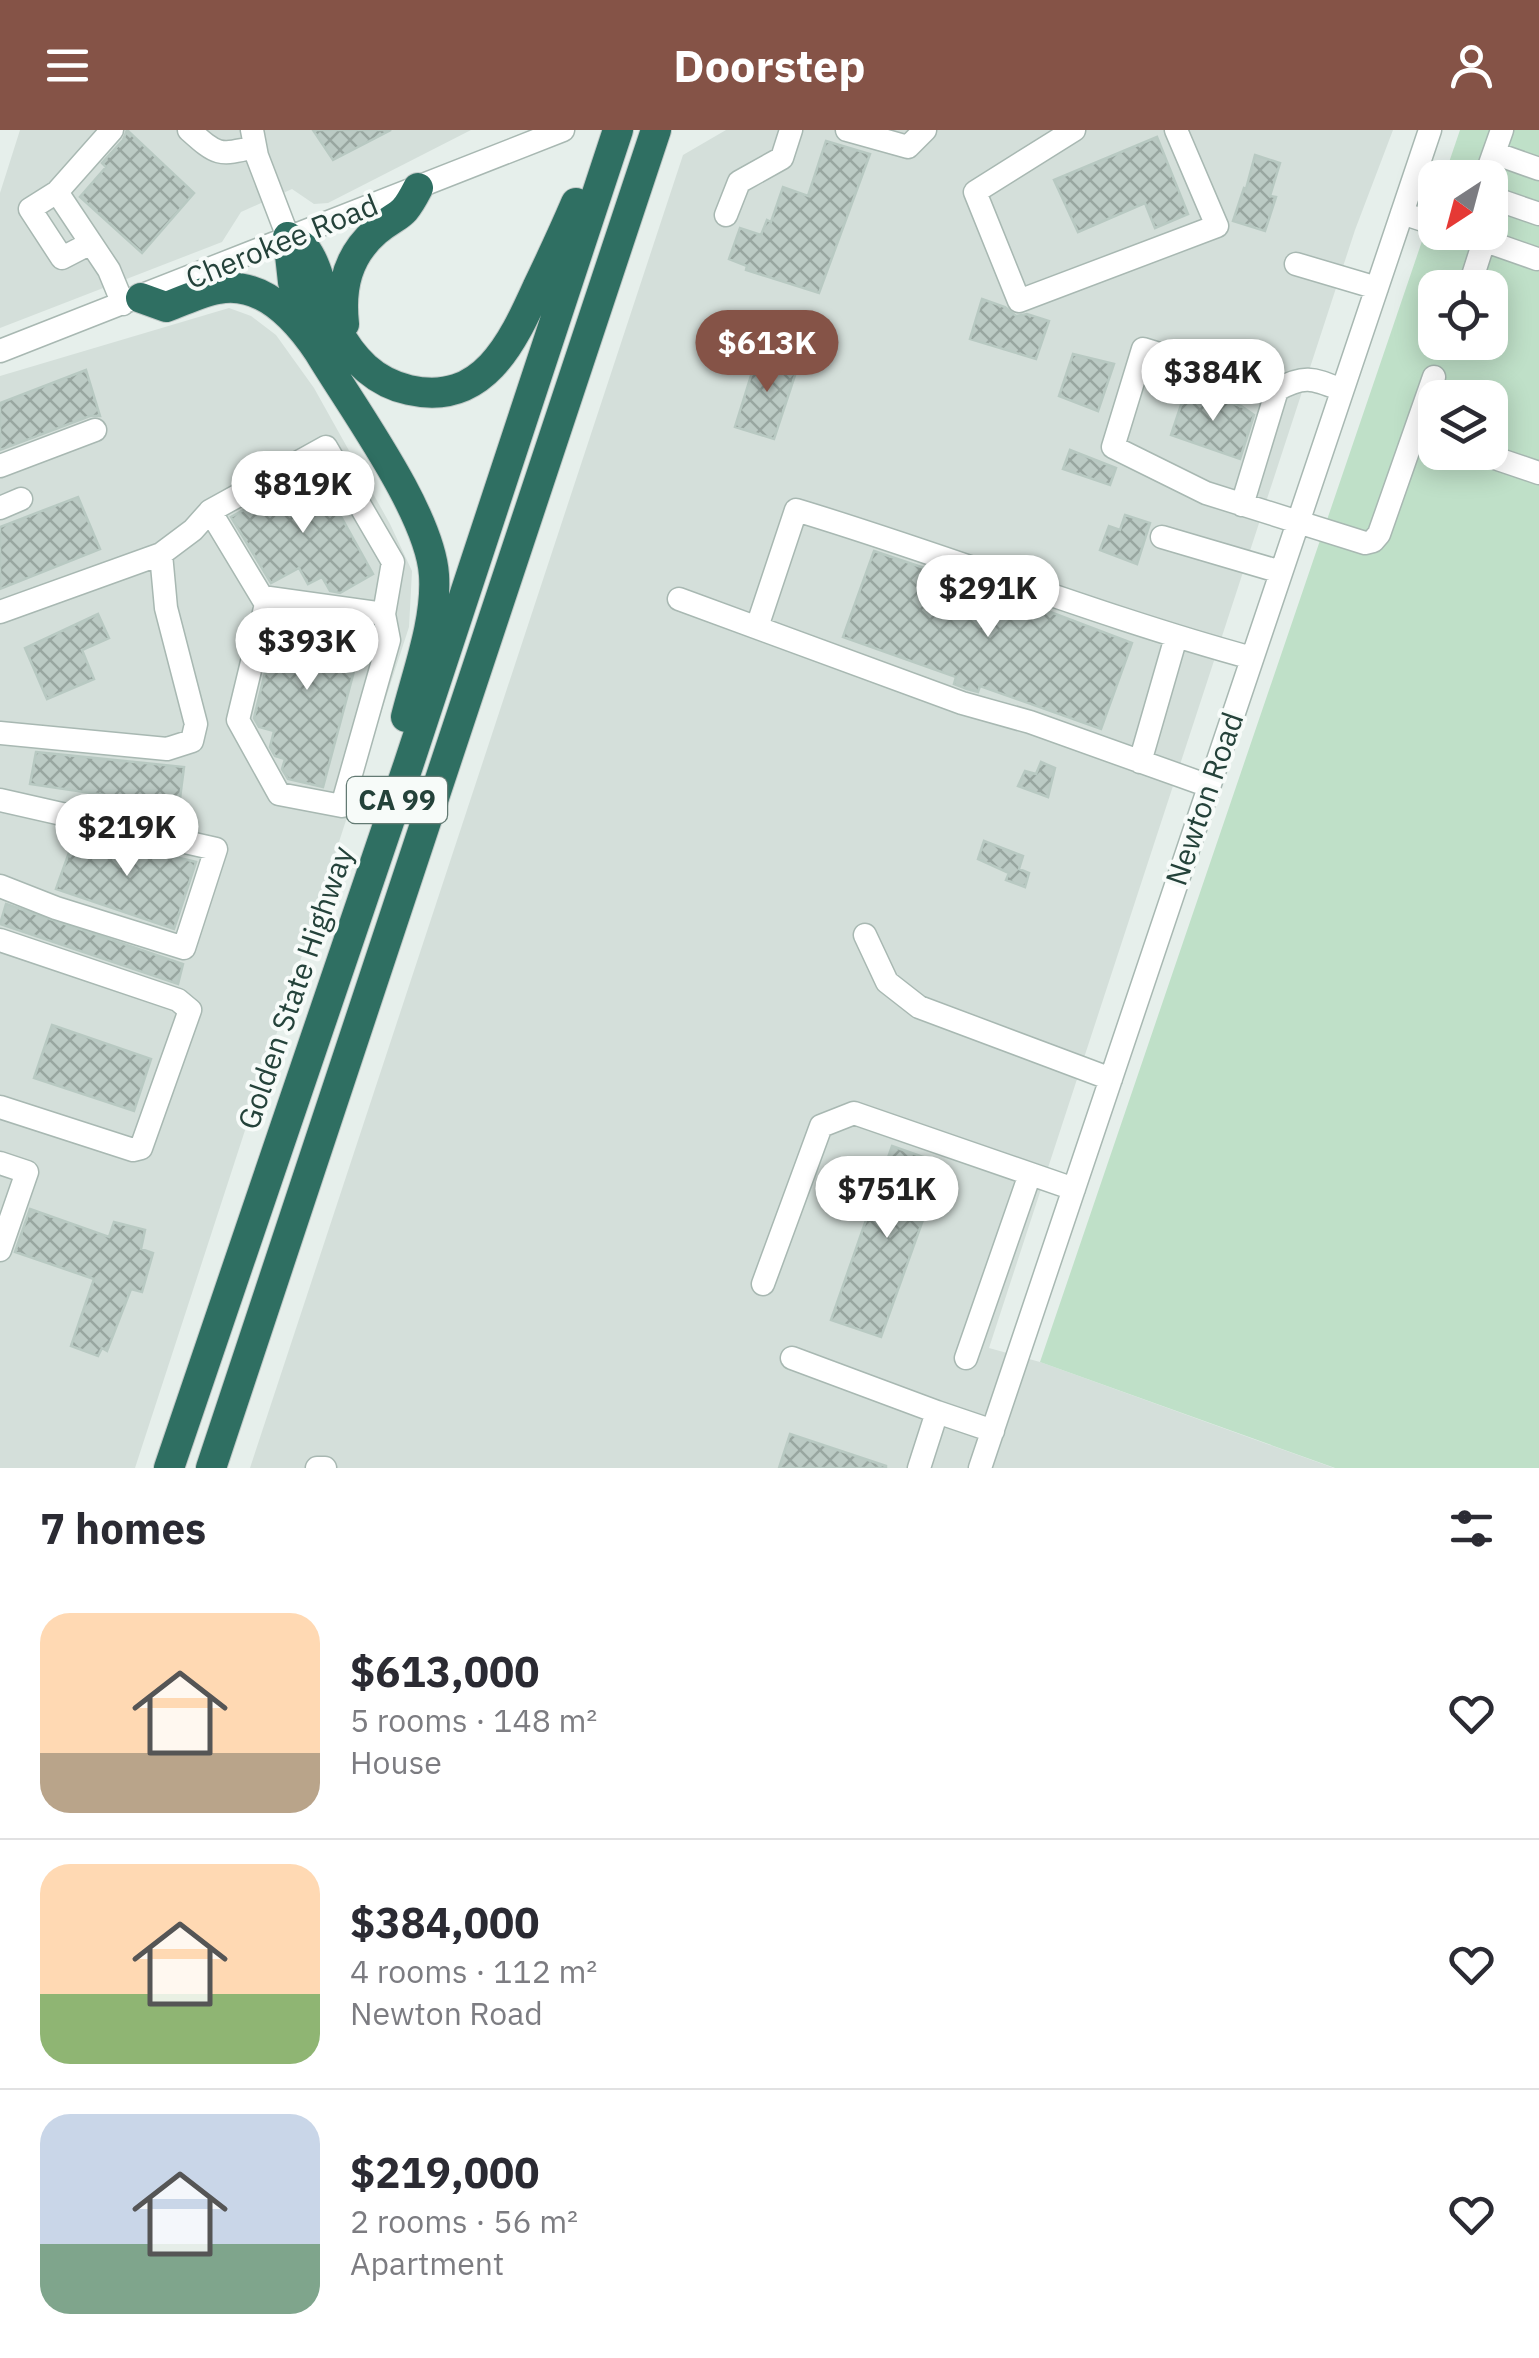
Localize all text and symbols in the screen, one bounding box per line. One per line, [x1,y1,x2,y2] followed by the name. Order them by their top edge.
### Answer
[673,36,866,94] text: Doorstep
[40,38,95,93] icon: menu
[1444,38,1499,93] icon: person
[1418,160,1508,250] north arrow
[1418,160,1508,470] map controls
[180,184,383,297] street label: Cherokee Road
[1418,270,1508,360] button: locate
[697,310,837,395] pin: $613K
[717,321,817,363] text: $613K
[1143,339,1283,424] pin: $384K
[1163,350,1263,392] text: $384K
[1418,380,1508,470] button: layers
[233,451,373,536] pin: $819K
[253,462,353,504] text: $819K
[918,555,1058,640] pin: $291K
[938,566,1038,608] text: $291K
[237,608,377,693] pin: $393K
[257,619,357,661] text: $393K
[1156,707,1251,890] street label: Newton Road
[347,777,447,823] road number: CA 99
[57,794,197,879] pin: $219K
[77,805,177,847] text: $219K
[228,841,361,1134] street label: Golden State Highway
[817,1156,957,1241] pin: $751K
[837,1167,937,1209] text: $751K
[40,1501,206,1556] text: 7 homes
[1444,1501,1499,1556] icon: filters
[350,1644,539,1699] text: $613,000
[120,1653,240,1773] icon: home
[1444,1686,1499,1741] icon: heart
[350,1699,597,1741] text: 5 rooms · 148 m²
[350,1741,442,1783] text: House
[350,1895,539,1950] text: $384,000
[120,1904,240,2024] icon: home
[1444,1937,1499,1992] icon: heart
[350,1950,597,1992] text: 4 rooms · 112 m²
[350,1992,543,2034] text: Newton Road
[350,2145,539,2200] text: $219,000
[120,2154,240,2274] icon: home
[1444,2187,1499,2242] icon: heart
[350,2200,578,2242] text: 2 rooms · 56 m²
[350,2242,504,2284] text: Apartment

